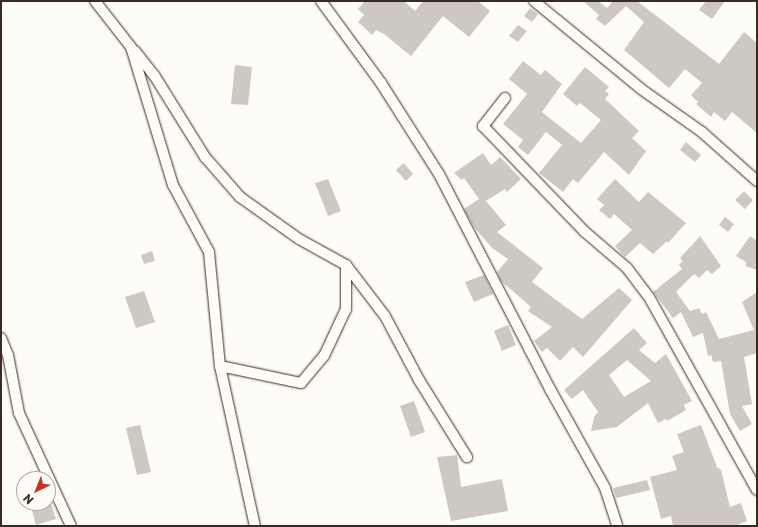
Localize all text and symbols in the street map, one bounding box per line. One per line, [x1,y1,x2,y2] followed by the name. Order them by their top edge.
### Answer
[16,471,56,511] north arrow
[19,490,37,509] text: N

